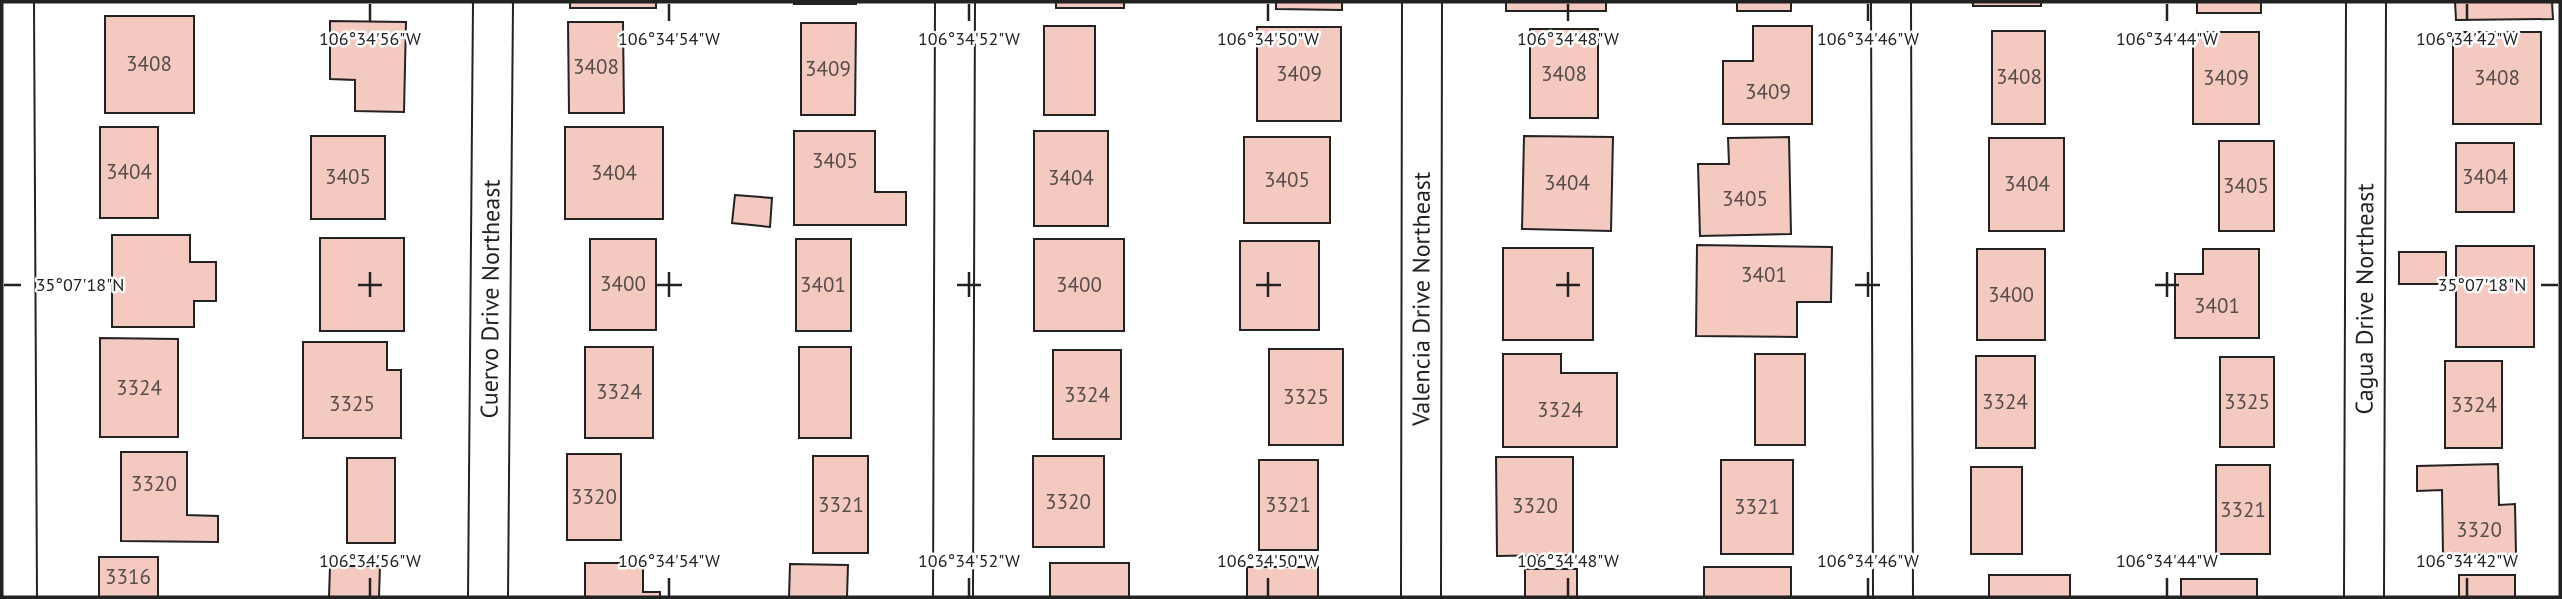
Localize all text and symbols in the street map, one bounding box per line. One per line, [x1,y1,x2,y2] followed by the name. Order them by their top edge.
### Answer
[319,27,421,50] text: 106°34'56"W
[618,27,720,50] text: 106°34'54"W
[918,27,1020,50] text: 106°34'52"W
[1217,27,1319,50] text: 106°34'50"W
[1517,27,1619,50] text: 106°34'48"W
[1817,27,1919,50] text: 106°34'46"W
[2116,27,2218,50] text: 106°34'44"W
[2416,27,2518,50] text: 106°34'42"W
[126,50,172,77] house number: 3408
[573,53,619,80] house number: 3408
[805,55,851,82] house number: 3409
[1276,60,1322,87] house number: 3409
[1541,60,1587,87] house number: 3408
[1996,63,2042,90] house number: 3408
[2203,64,2249,91] house number: 3409
[2474,64,2520,91] house number: 3408
[1745,78,1791,105] house number: 3409
[812,147,858,174] house number: 3405
[106,158,152,185] house number: 3404
[591,159,637,186] house number: 3404
[325,163,371,190] house number: 3405
[2462,163,2508,190] house number: 3404
[1048,164,1094,191] house number: 3404
[1264,166,1310,193] house number: 3405
[1544,169,1590,196] house number: 3404
[2004,170,2050,197] house number: 3404
[1405,172,1437,427] street label: Valencia Drive Northeast
[2223,172,2269,199] house number: 3405
[474,179,507,419] street label: Cuervo Drive Northeast
[2349,183,2380,415] street label: Cagua Drive Northeast
[1722,185,1768,212] house number: 3405
[1741,261,1787,288] house number: 3401
[600,270,646,297] house number: 3400
[800,271,846,298] house number: 3401
[1056,271,1102,298] house number: 3400
[36,273,124,296] text: 35°07'18"N
[2438,273,2526,296] text: 35°07'18"N
[1988,281,2034,308] house number: 3400
[2194,292,2240,319] house number: 3401
[116,374,162,401] house number: 3324
[596,378,642,405] house number: 3324
[1064,381,1110,408] house number: 3324
[1283,383,1329,410] house number: 3325
[1982,388,2028,415] house number: 3324
[2224,388,2270,415] house number: 3325
[329,390,375,417] house number: 3325
[2451,391,2497,418] house number: 3324
[1537,396,1583,423] house number: 3324
[131,470,177,497] house number: 3320
[571,483,617,510] house number: 3320
[1045,488,1091,515] house number: 3320
[818,491,864,518] house number: 3321
[1265,491,1311,518] house number: 3321
[1512,492,1558,519] house number: 3320
[1734,493,1780,520] house number: 3321
[2220,496,2266,523] house number: 3321
[2456,516,2502,543] house number: 3320
[319,549,421,572] text: 106°34'56"W
[618,549,720,572] text: 106°34'54"W
[918,549,1020,572] text: 106°34'52"W
[1217,549,1319,572] text: 106°34'50"W
[1517,549,1619,572] text: 106°34'48"W
[1817,549,1919,572] text: 106°34'46"W
[2116,549,2218,572] text: 106°34'44"W
[2416,549,2518,572] text: 106°34'42"W
[105,563,151,590] house number: 3316

